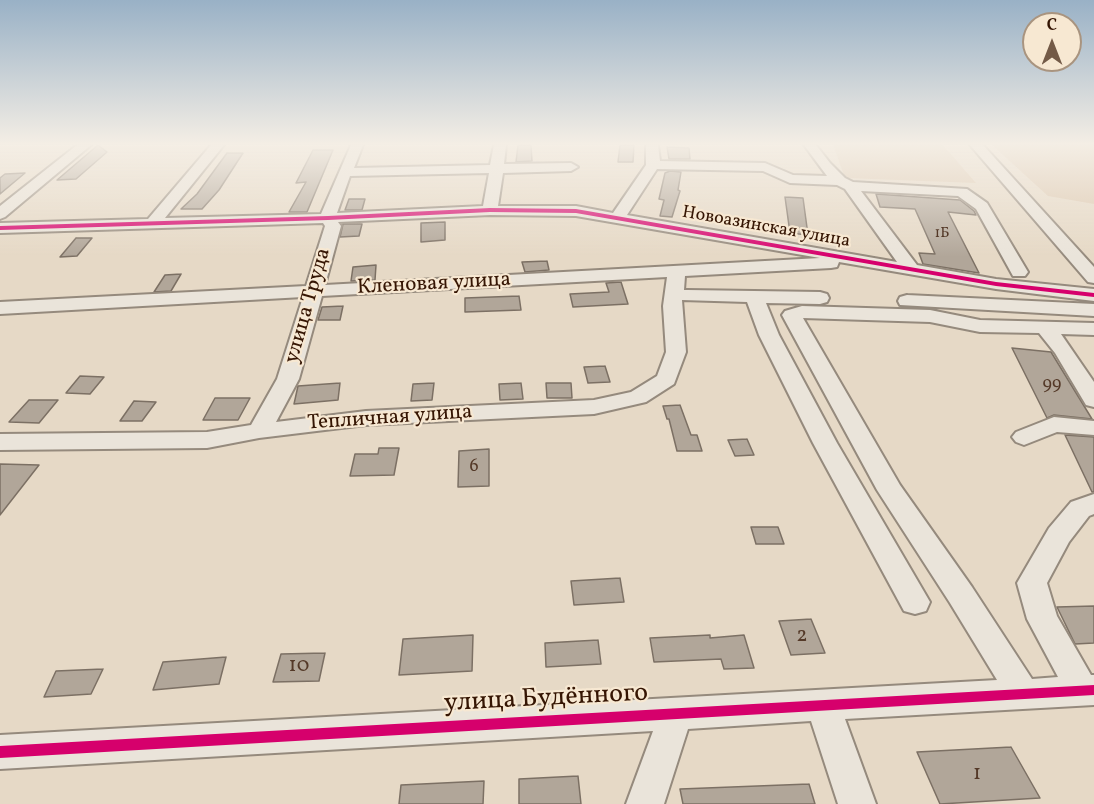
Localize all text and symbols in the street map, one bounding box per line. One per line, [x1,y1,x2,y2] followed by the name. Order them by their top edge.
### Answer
[1022,12,1082,72] north arrow
[1047,15,1057,37] text: С
[680,203,852,253] street label: Новоазинская улица
[934,225,950,243] house number: 1Б
[280,245,338,367] street label: улица Труда
[356,268,512,302] street label: Кленовая улица
[1043,375,1061,397] house number: 99
[307,401,473,437] street label: Тепличная улица
[469,457,479,479] house number: 6
[796,624,808,650] house number: 2
[289,654,309,680] house number: 10
[443,679,649,721] street label: улица Будённого
[973,762,981,788] house number: 1

